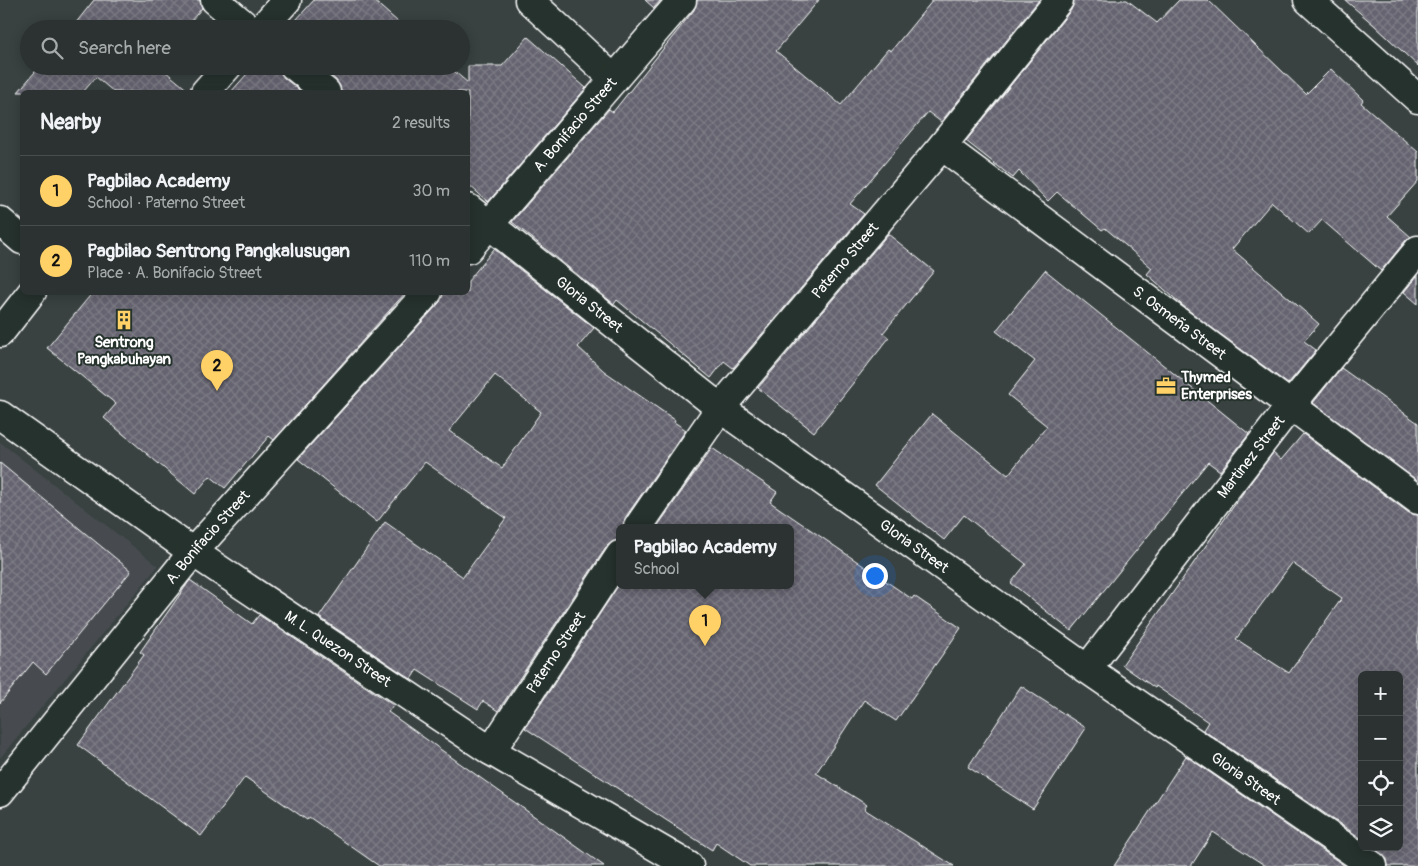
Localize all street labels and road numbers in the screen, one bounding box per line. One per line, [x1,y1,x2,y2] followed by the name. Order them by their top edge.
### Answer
[529,73,622,176] street label: A. Bonifacio Street
[808,218,884,303] street label: Paterno Street
[552,272,627,338] street label: Gloria Street
[1129,282,1231,365] street label: S. Osmeña Street
[1213,411,1290,502] street label: Martinez Street
[162,486,255,588] street label: A. Bonifacio Street
[876,515,953,578] street label: Gloria Street
[281,607,395,692] street label: M. L. Quezon Street
[523,607,591,697] street label: Paterno Street
[1207,748,1285,810] street label: Gloria Street

